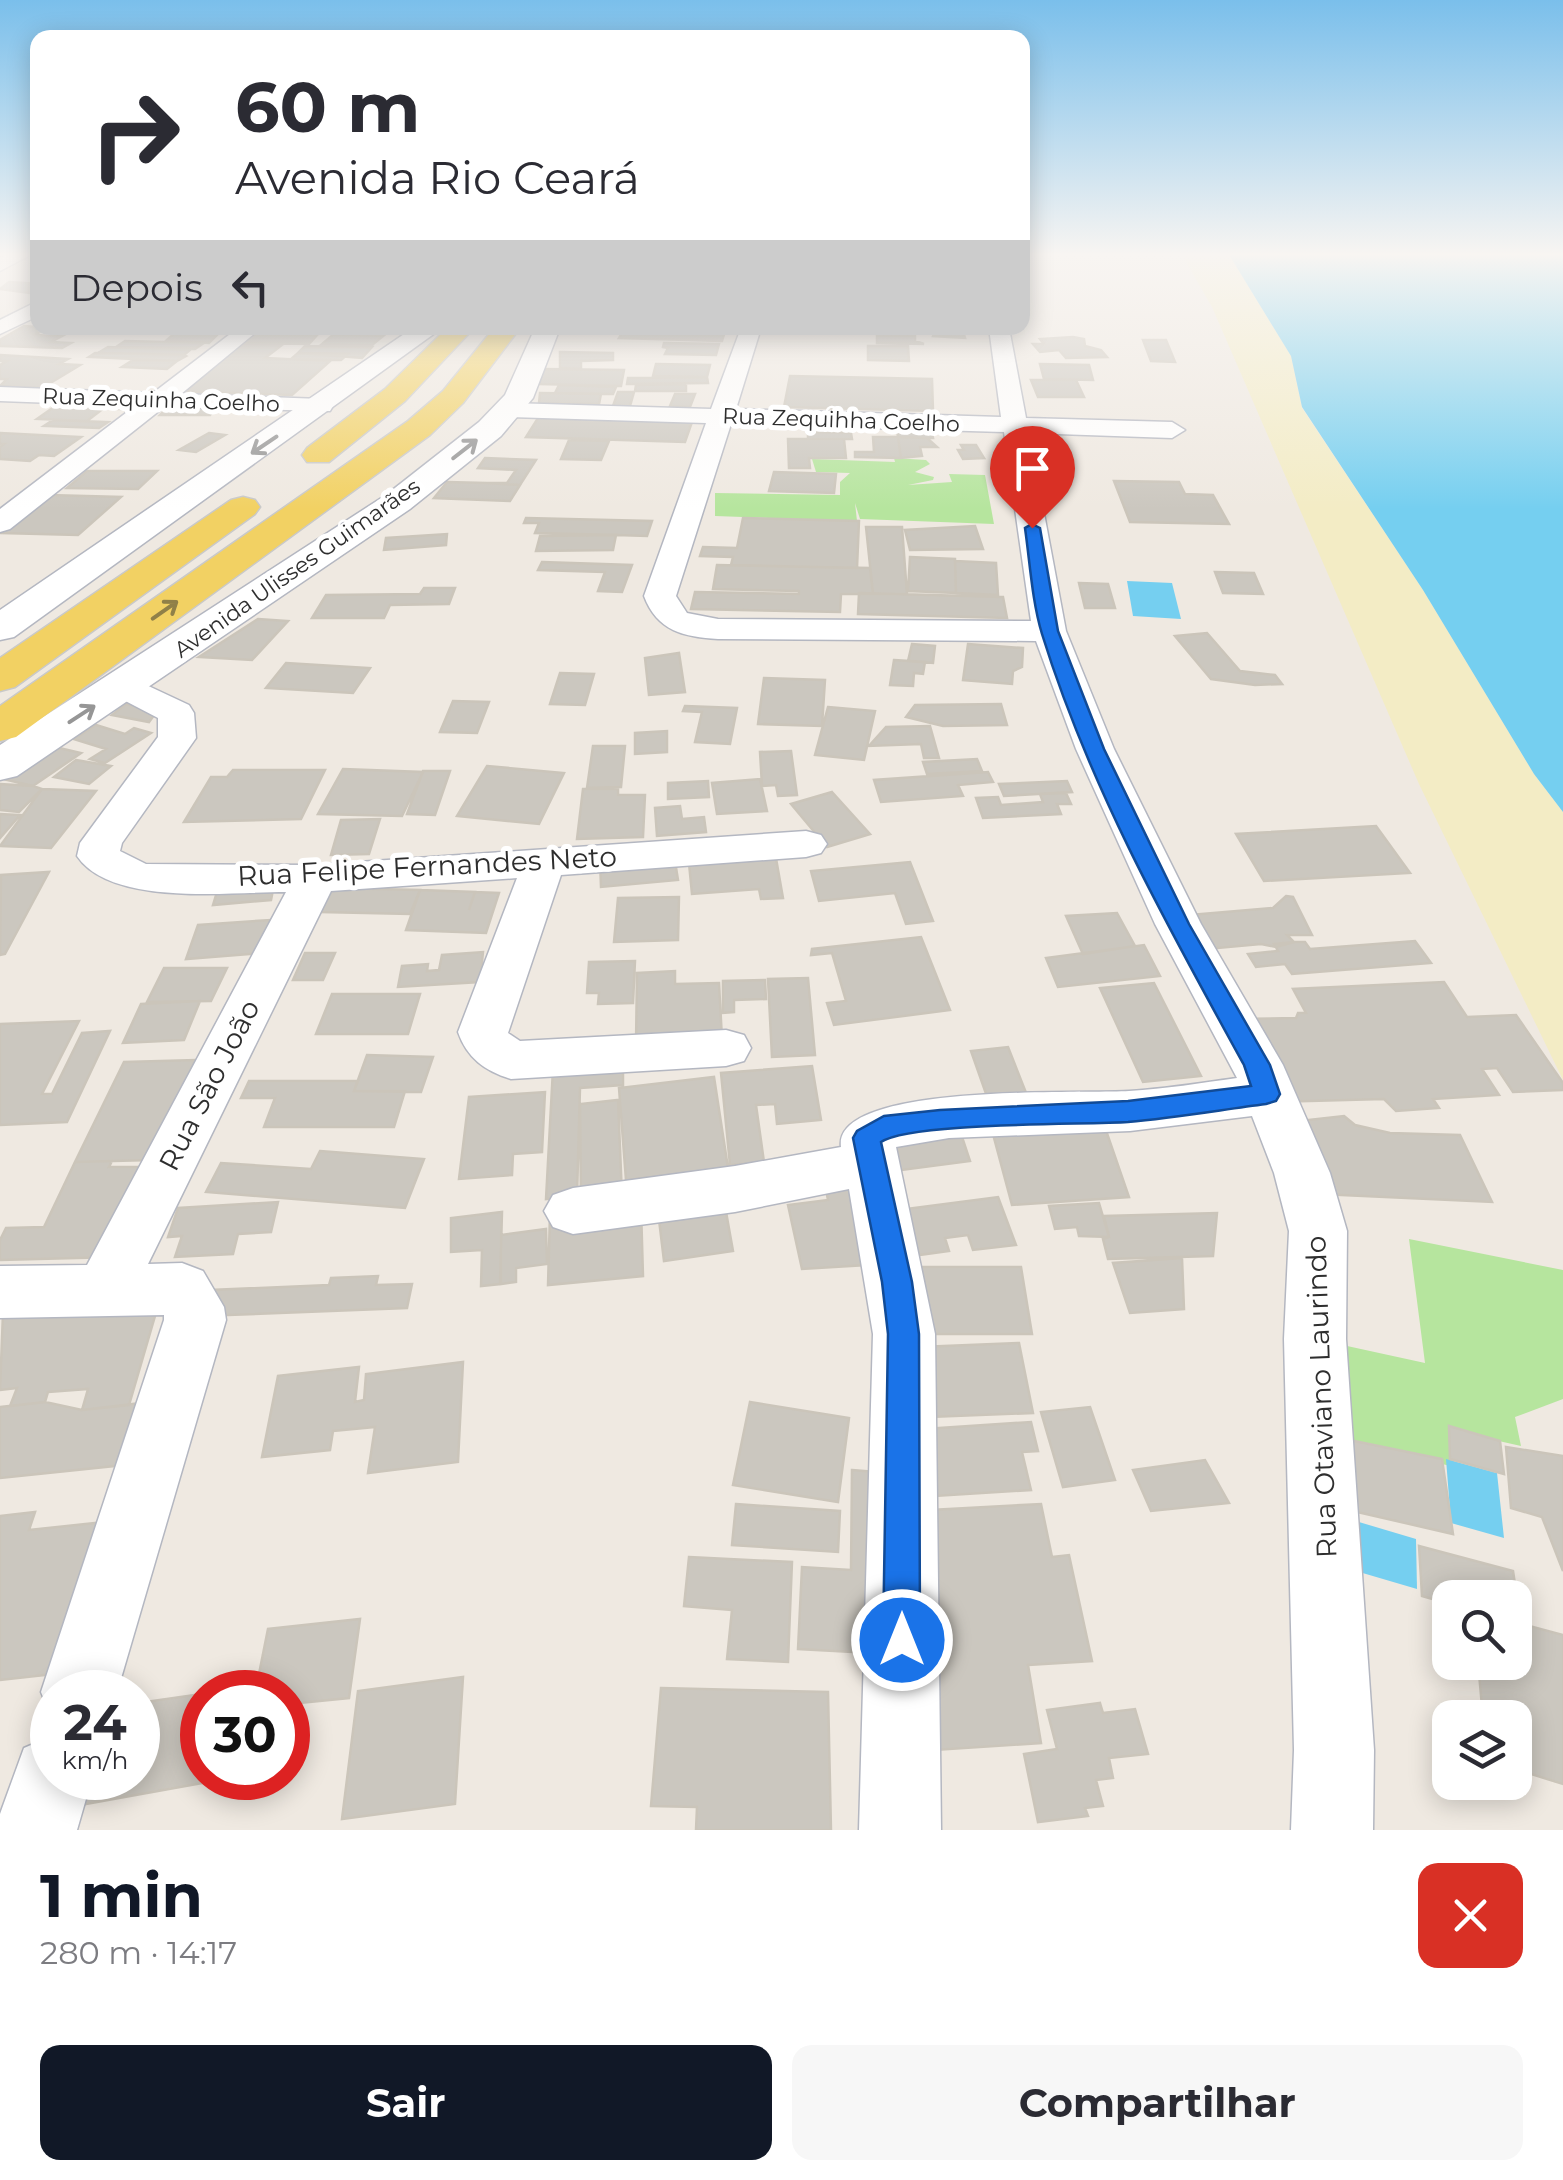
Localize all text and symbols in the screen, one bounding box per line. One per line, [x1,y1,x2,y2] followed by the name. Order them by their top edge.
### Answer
[235,64,420,150] text: 60 m
[70,70,200,200] icon: right
[235,150,640,205] text: Avenida Rio Ceará
[223,260,278,315] icon: left
[70,264,203,311] text: Depois
[42,382,280,418] street label: Rua Zequinha Coelho
[722,402,960,438] street label: Rua Zequihha Coelho
[990,426,1075,529] pin
[250,434,278,455] one-way arrow
[451,439,477,461] one-way arrow
[1005,441,1060,496] icon: arrive
[169,472,425,663] street label: Avenida Ulisses Guimarães
[151,599,178,620] one-way arrow
[67,703,96,724] one-way arrow
[236,839,618,893] street label: Rua Felipe Fernandes Neto
[151,994,267,1176] street label: Rua São João
[1298,1235,1344,1559] street label: Rua Otaviano Laurindo
[1432,1580,1532,1800] map controls
[1432,1580,1532,1680] button: search
[850,1588,954,1692] position arrow
[180,1670,310,1800] speed limit sign: 30
[63,1692,127,1753] text: 24
[1432,1700,1532,1800] button: layers
[62,1745,128,1775] text: km/h
[40,1859,203,1932] text: 1 min
[1418,1863,1523,1968] button: close
[40,1933,237,1972] text: 280 m · 14:17
[40,2045,772,2160] button: Sair
[792,2045,1523,2160] button: Compartilhar

